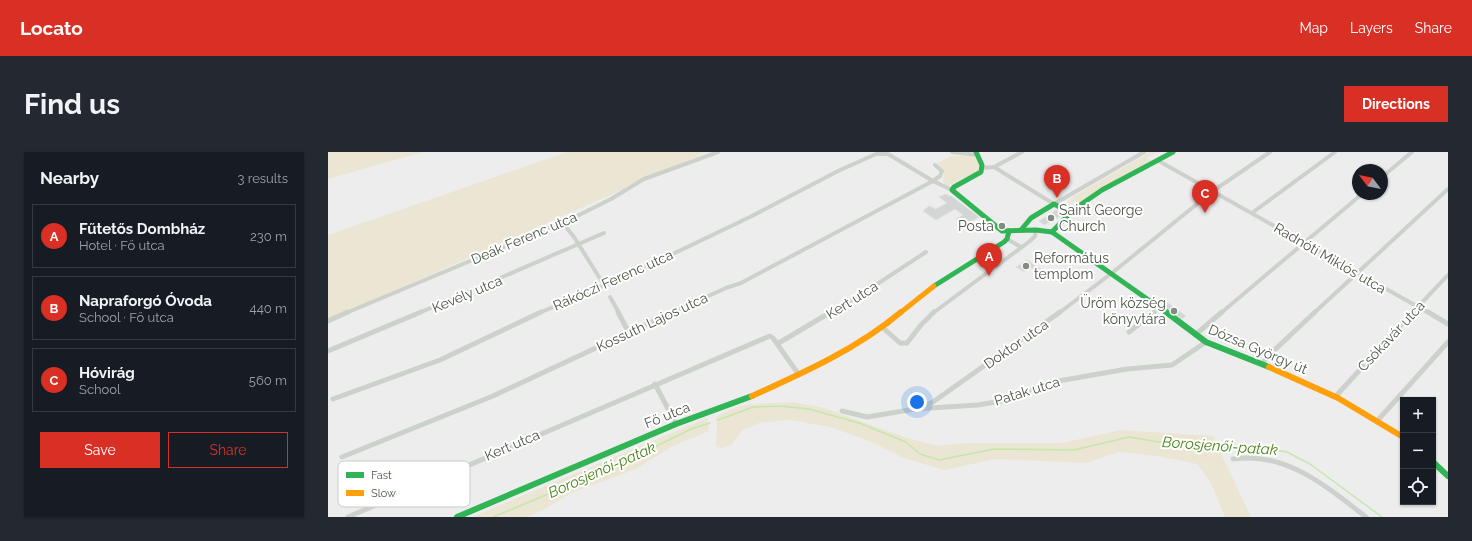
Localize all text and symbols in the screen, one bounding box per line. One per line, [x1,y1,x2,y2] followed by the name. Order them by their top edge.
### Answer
[20,17,83,39] text: Locato
[1300,20,1328,36] text: Map
[1350,20,1393,36] text: Layers
[1415,20,1452,36] text: Share
[1344,86,1448,122] button: Directions
[24,88,120,121] text: Find us
[1352,164,1388,200] north arrow
[1044,165,1070,198] pin: B
[40,168,99,188] text: Nearby
[238,171,288,186] text: 3 results
[1192,180,1218,213] pin: C
[1059,202,1143,234] place label: Saint George Church
[469,208,579,268] street label: Deák Ferenc utca
[1046,213,1056,223] marker: Saint George Church
[958,218,994,234] place label: Posta
[1271,219,1389,297] street label: Radnóti Miklós utca
[79,220,205,238] text: Fűtetős Dombház
[997,221,1007,231] marker: Posta
[50,229,58,244] text: A
[250,229,287,244] text: 230 m
[79,238,165,253] text: Hotel · Fő utca
[976,243,1002,276] pin: A
[550,246,676,314] street label: Rákóczi Ferenc utca
[1034,250,1109,282] place label: Református templom
[1021,261,1031,271] marker: Református templom
[430,272,504,316] street label: Kevély utca
[823,278,881,322] street label: Kert utca
[594,289,710,355] street label: Kossuth Lajos utca
[79,292,212,310] text: Napraforgó Óvoda
[1080,293,1166,327] place label: Üröm község könyvtára
[1354,297,1428,375] street label: Csókavár utca
[50,301,58,316] text: B
[250,301,287,316] text: 440 m
[1169,306,1179,316] marker: Üröm község könyvtára
[79,310,174,325] text: School · Fő utca
[981,316,1051,372] street label: Doktor utca
[1206,321,1310,377] street label: Dózsa György út
[79,364,135,382] text: Hóvirág
[50,373,58,388] text: C
[249,373,287,388] text: 560 m
[992,373,1062,409] street label: Patak utca
[79,382,121,397] text: School
[907,392,927,412] your location
[1400,397,1436,505] map controls
[1400,397,1436,433] button: +
[642,399,692,431] street label: Fő utca
[482,426,542,464] street label: Kert utca
[40,432,160,468] button: Save
[168,432,288,468] button: Share
[1162,433,1278,459] water label: Borosjenői-patak
[1400,433,1436,469] button: −
[545,438,659,502] water label: Borosjenői-patak
[338,461,470,507] legend
[371,469,392,482] text: Fast
[1400,469,1436,505] button: locate
[371,487,396,500] text: Slow

